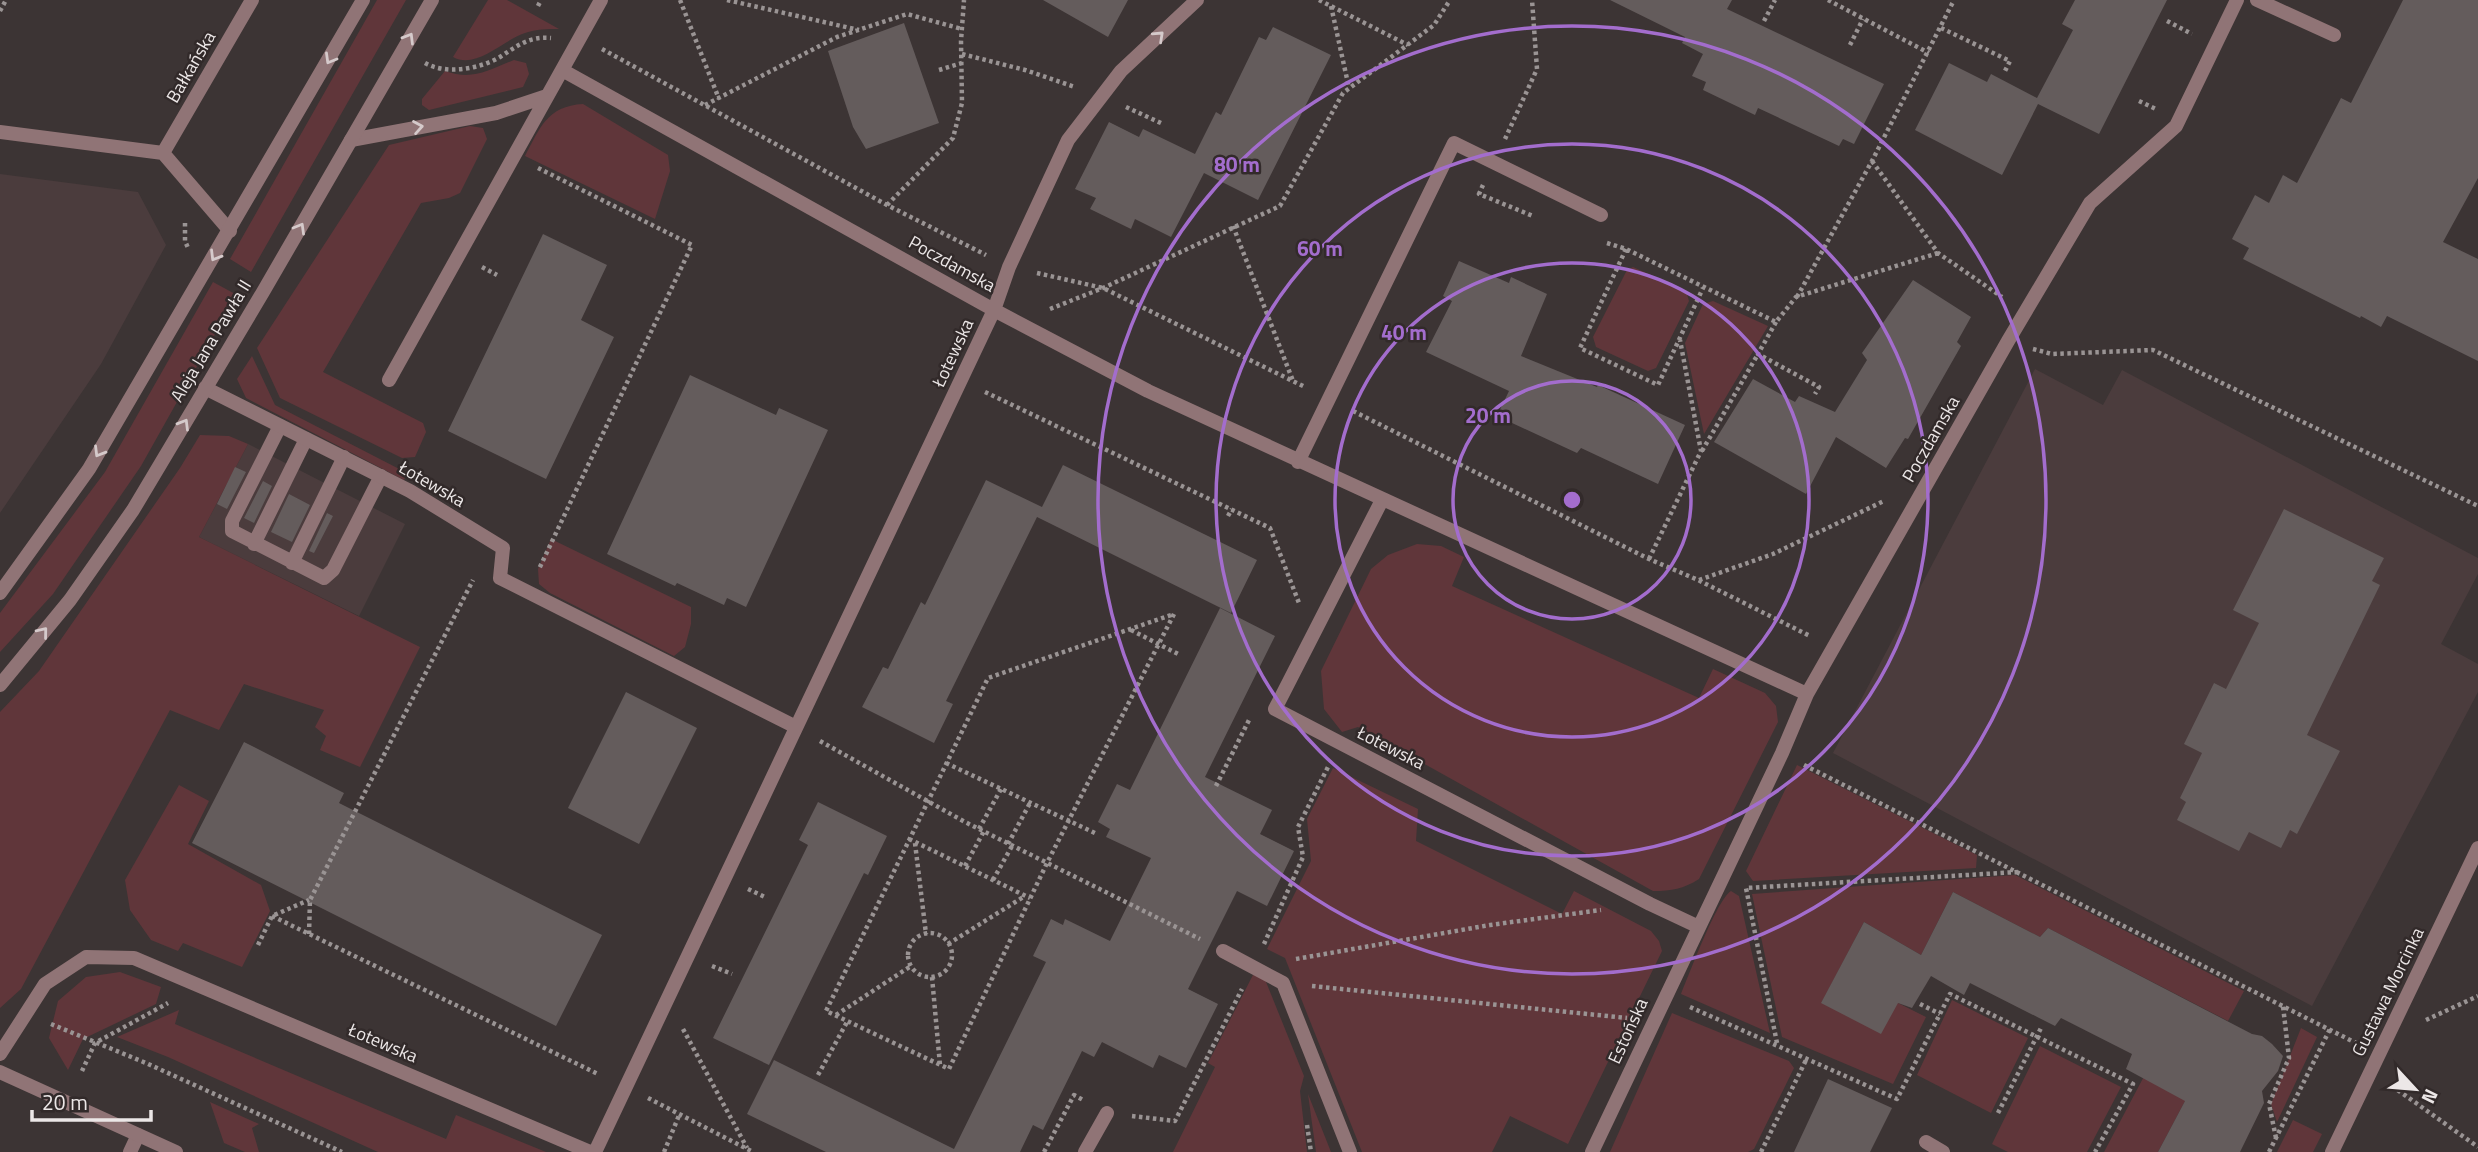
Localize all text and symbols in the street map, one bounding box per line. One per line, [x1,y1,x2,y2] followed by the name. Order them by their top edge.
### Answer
[159,26,222,108] street label: Bałkańska
[1151,31,1164,44] one-way arrow
[401,33,414,46] one-way arrow
[325,52,338,65] one-way arrow
[412,120,424,135] one-way arrow
[1214,148,1260,180] text: 80 m
[292,223,305,235] one-way arrow
[904,229,1001,299] street label: Poczdamska
[1297,232,1343,264] text: 60 m
[211,248,224,261] one-way arrow
[163,274,258,407] street label: Aleja Jana Pawła II
[924,314,980,392] street label: Łotewska
[1381,316,1427,348] text: 40 m
[1895,391,1966,487] street label: Poczdamska
[1465,399,1511,431] text: 20 m
[176,418,189,431] one-way arrow
[95,444,108,457] one-way arrow
[393,453,471,514] street label: Łotewska
[1560,488,1584,512] centre of rings
[35,628,48,640] one-way arrow
[1352,719,1430,776] street label: Łotewska
[2345,923,2431,1061] street label: Gustawa Morcinka
[1601,993,1655,1068] street label: Estońska
[343,1015,422,1069] street label: Łotewska
[2380,1054,2450,1124] north arrow
[32,1078,150,1122] scale bar
[2415,1084,2447,1109] text: N
[42,1086,88,1118] text: 20 m

